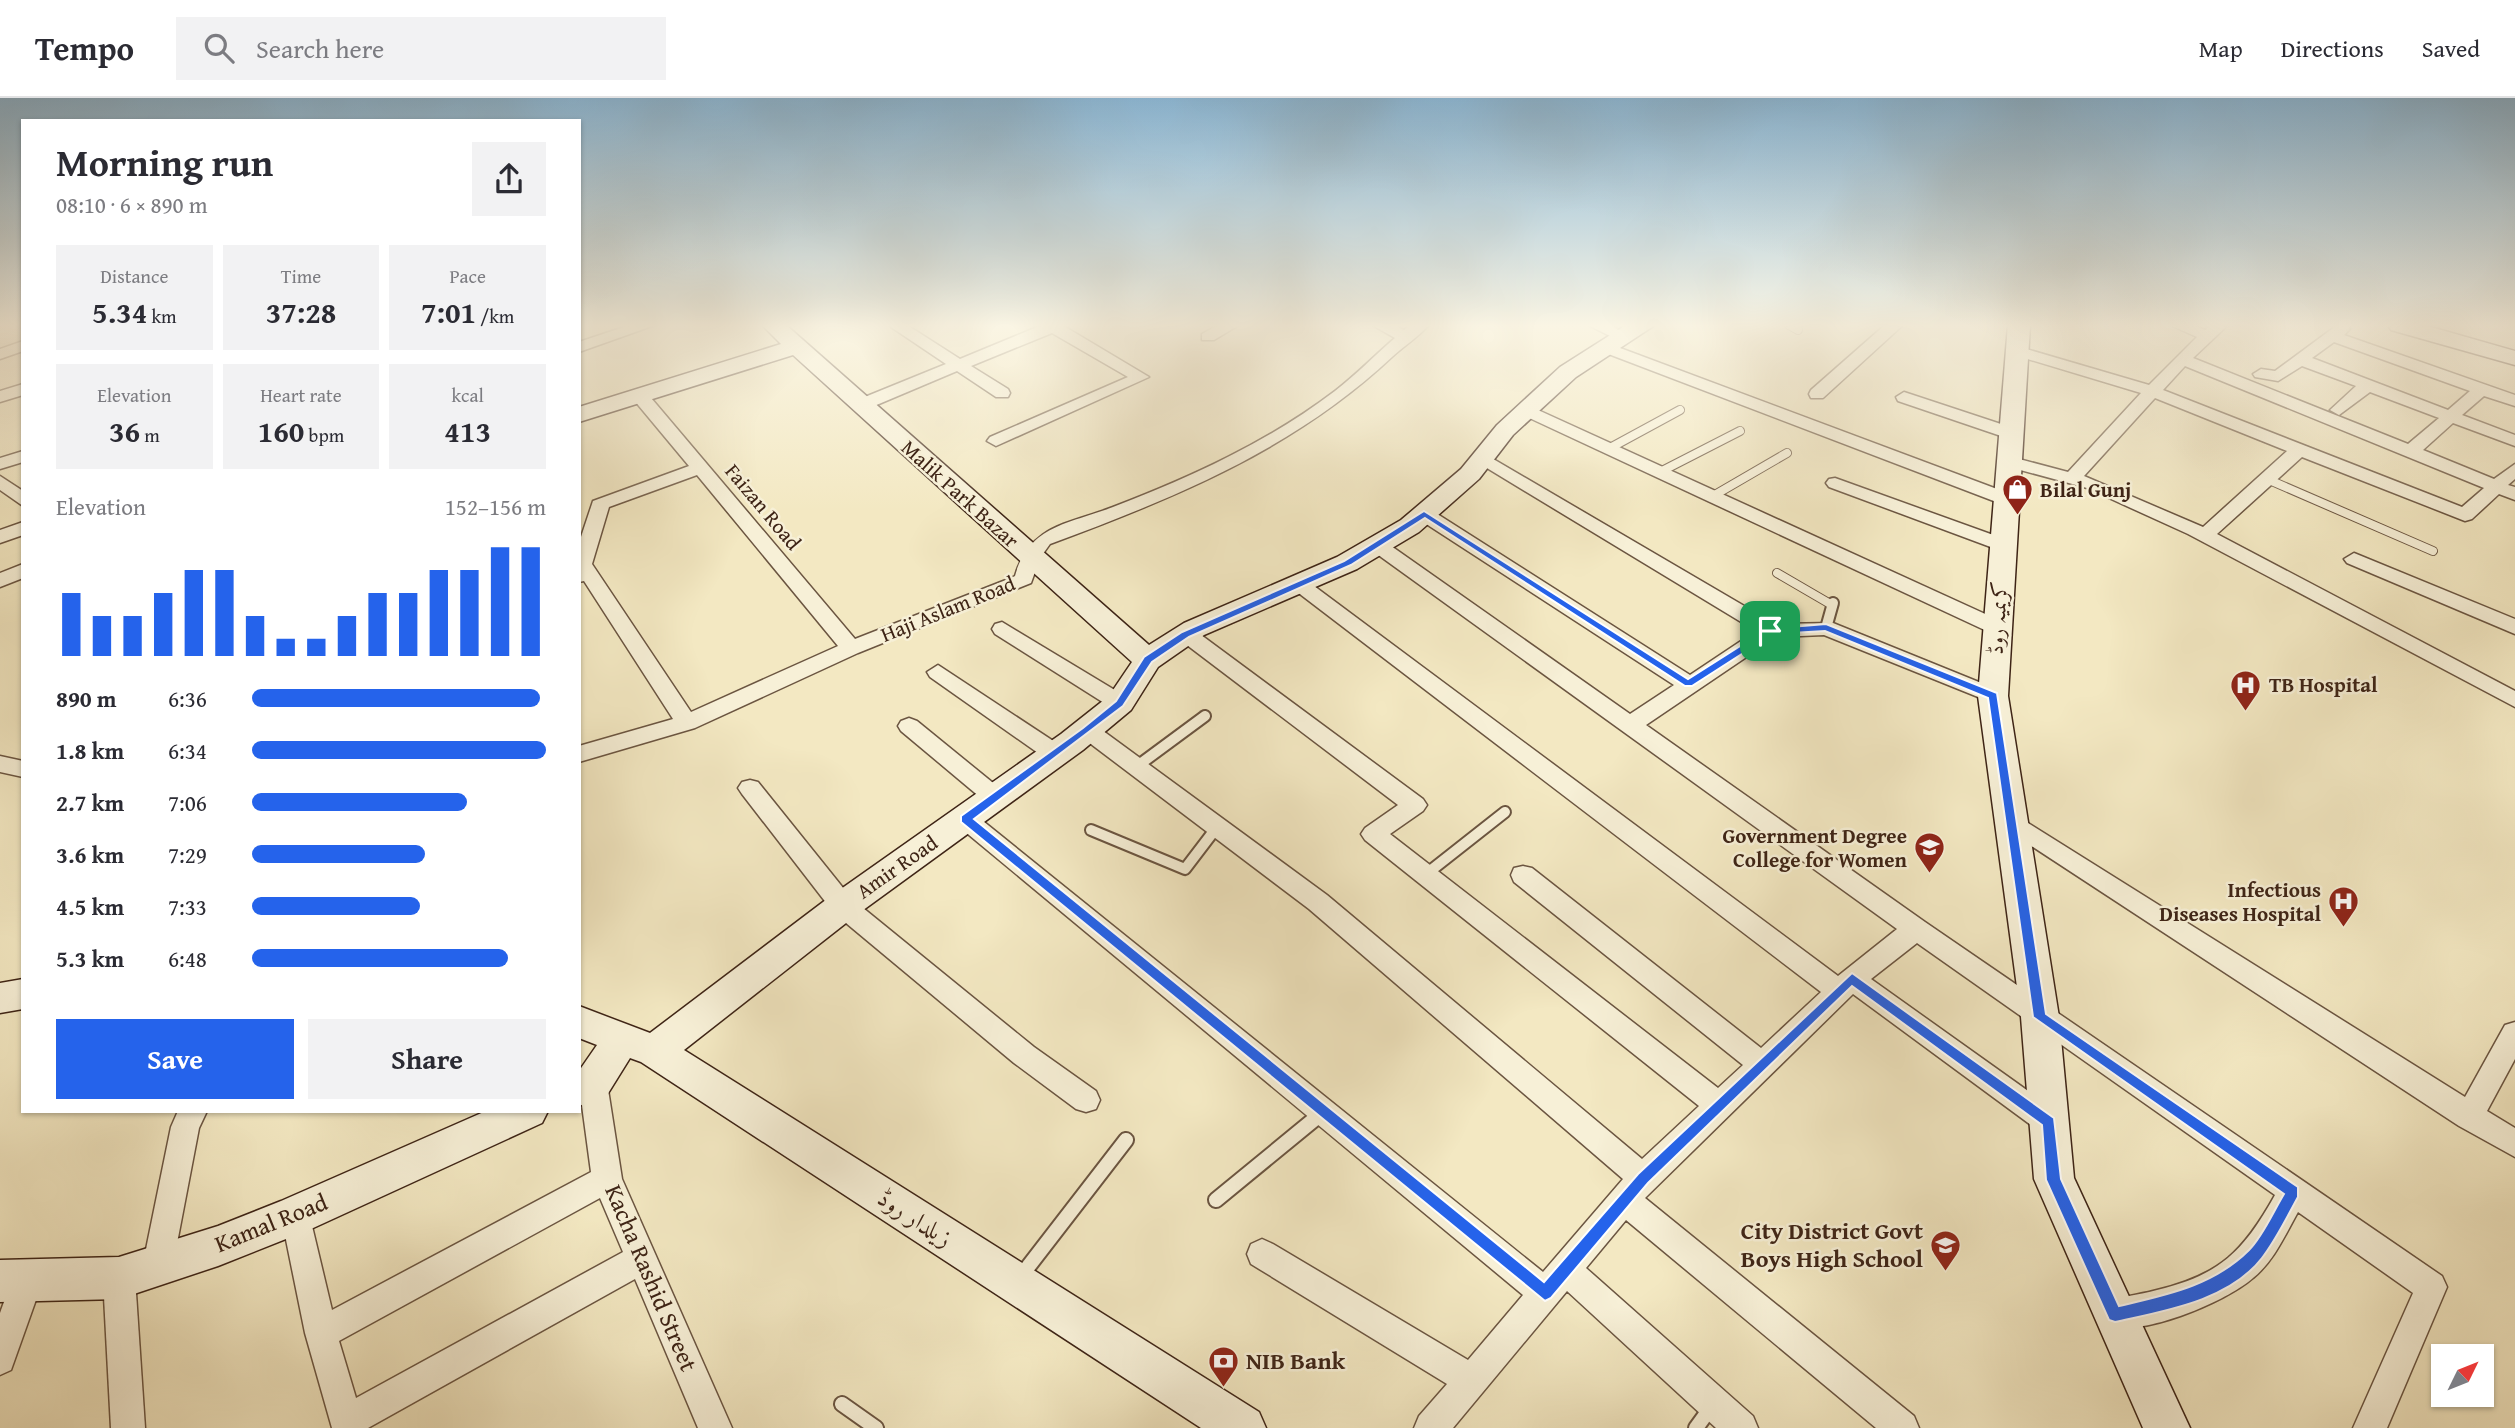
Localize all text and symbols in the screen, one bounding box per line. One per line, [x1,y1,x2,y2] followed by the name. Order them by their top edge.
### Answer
[176,17,666,80] search box
[35,24,134,72] text: Tempo
[200,29,238,67] icon: search
[256,29,384,68] text: Search here
[2199,31,2243,66] text: Map
[2281,31,2384,66] text: Directions
[2422,31,2480,66] text: Saved
[56,134,273,190] text: Morning run
[472,142,546,216] button: share
[56,188,208,221] text: 08:10 · 6 × 890 m
[100,262,168,290] text: Distance
[281,262,321,290] text: Time
[449,262,486,290] text: Pace
[92,290,147,334] text: 5.34
[266,290,336,334] text: 37:28
[421,290,476,334] text: 7:01
[147,302,177,330] text: km
[476,302,514,330] text: /km
[97,381,172,409] text: Elevation
[260,381,342,409] text: Heart rate
[451,381,484,409] text: kcal
[109,409,140,453] text: 36
[258,409,304,453] text: 160
[444,409,491,453] text: 413
[140,421,160,449] text: m
[304,421,344,449] text: bpm
[895,432,1026,555] street label: Malik Park Bazar
[718,457,809,557] street label: Faizan Road
[2000,473,2034,517] shop icon: Bilal Gunj
[2040,474,2131,505] place label: Bilal Gunj
[56,490,146,523] text: Elevation
[445,490,546,523] text: 152–156 m
[876,567,1020,650] street label: Haji Aslam Road
[1979,580,2016,656] street label: کریمیہ روڈ
[1740,601,1800,661] pin
[1751,612,1789,650] icon: arrive
[2229,668,2263,712] hospital icon: TB Hospital
[2269,669,2378,700] place label: TB Hospital
[56,682,117,715] text: 890 m
[168,682,207,715] text: 6:36
[56,734,124,767] text: 1.8 km
[168,734,207,767] text: 6:34
[56,786,124,819] text: 2.7 km
[168,786,207,819] text: 7:06
[1723,820,1908,875] place label: Government Degree College for Women
[850,827,944,906] street label: Amir Road
[1913,831,1947,875] school or university icon: Government Degree College for Women
[56,838,124,871] text: 3.6 km
[168,838,207,871] text: 7:29
[2159,874,2321,929] place label: Infectious Diseases Hospital
[2327,885,2361,929] hospital icon: Infectious Diseases Hospital
[56,890,124,923] text: 4.5 km
[168,890,207,923] text: 7:33
[56,942,124,975] text: 5.3 km
[168,942,207,975] text: 6:48
[56,1019,294,1099] button: Save
[308,1019,546,1099] button: Share
[596,1179,707,1377] street label: Kacha Rashid Street
[871,1180,960,1255] street label: زیلدار روڈ
[209,1184,333,1261] street label: Kamal Road
[1741,1213,1924,1276] place label: City District Govt Boys High School
[1929,1228,1963,1272] school or university icon: City District Govt Boys High School
[1246,1343,1346,1378] place label: NIB Bank
[1206,1344,1240,1388] bank icon: NIB Bank
[2431,1344,2494,1407] north arrow
[2431,1344,2494,1407] map controls

